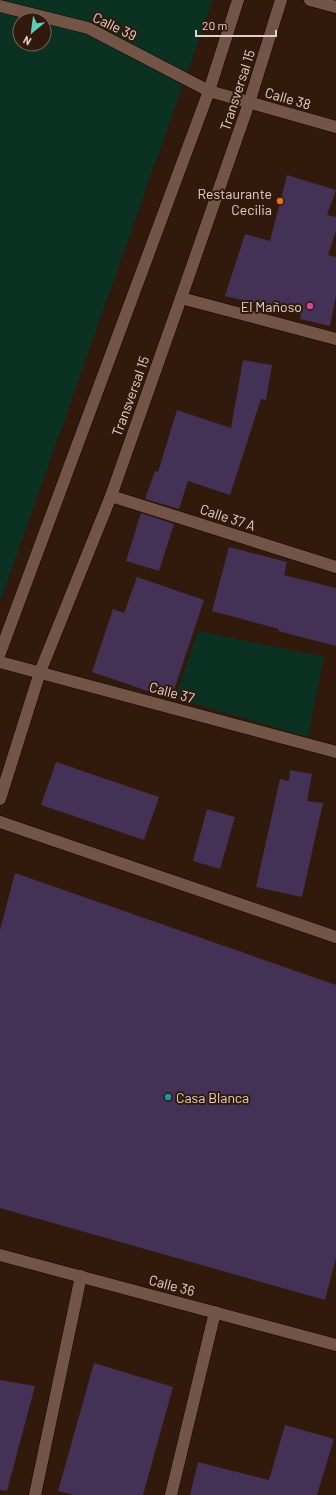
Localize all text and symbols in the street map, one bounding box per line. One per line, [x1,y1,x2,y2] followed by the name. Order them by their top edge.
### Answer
[90,8,140,44] street label: Calle 39
[12,12,52,52] north arrow
[196,12,276,38] scale bar
[202,18,228,32] text: 20 m
[21,34,33,49] text: N
[216,47,258,133] street label: Transversal 15
[263,83,313,113] street label: Calle 38
[198,185,272,218] place label: Restaurante Cecilia
[275,196,285,206] marker: Restaurante Cecilia
[241,298,302,315] place label: El Mañoso
[305,301,315,311] marker: El Mañoso
[108,354,152,438] street label: Transversal 15
[198,500,258,534] street label: Calle 37 A
[148,678,197,706] street label: Calle 37
[176,1089,249,1106] place label: Casa Blanca
[163,1092,173,1102] marker: Casa Blanca
[147,1271,197,1299] street label: Calle 36

